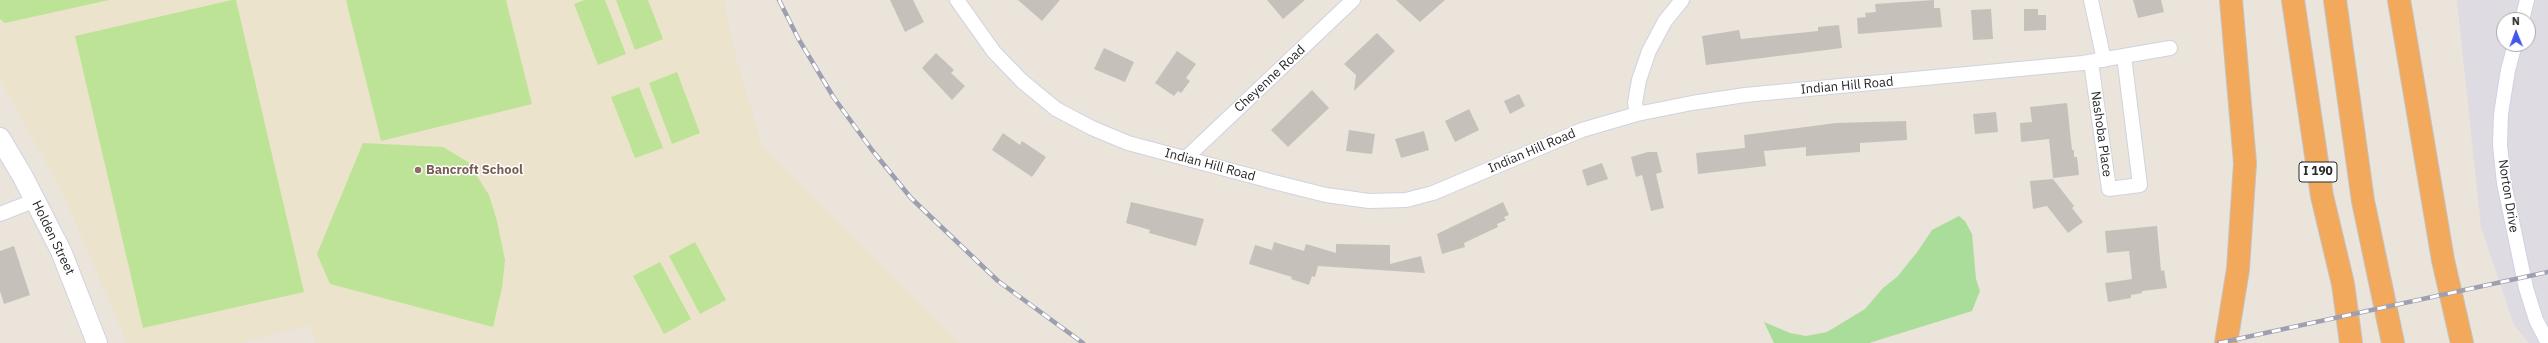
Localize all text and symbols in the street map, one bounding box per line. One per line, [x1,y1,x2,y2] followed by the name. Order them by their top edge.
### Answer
[2496,12,2536,52] north arrow
[2512,14,2520,28] text: N
[1231,42,1309,116] street label: Cheyenne Road
[1800,74,1894,98] street label: Indian Hill Road
[2087,90,2115,178] street label: Nashoba Place
[1486,126,1578,176] street label: Indian Hill Road
[1163,145,1257,185] street label: Indian Hill Road
[2495,158,2521,234] street label: Norton Drive
[426,162,523,178] place label: Bancroft School
[2299,162,2337,182] road number: I 190
[413,165,423,175] marker: Bancroft School
[28,198,78,278] street label: Holden Street

